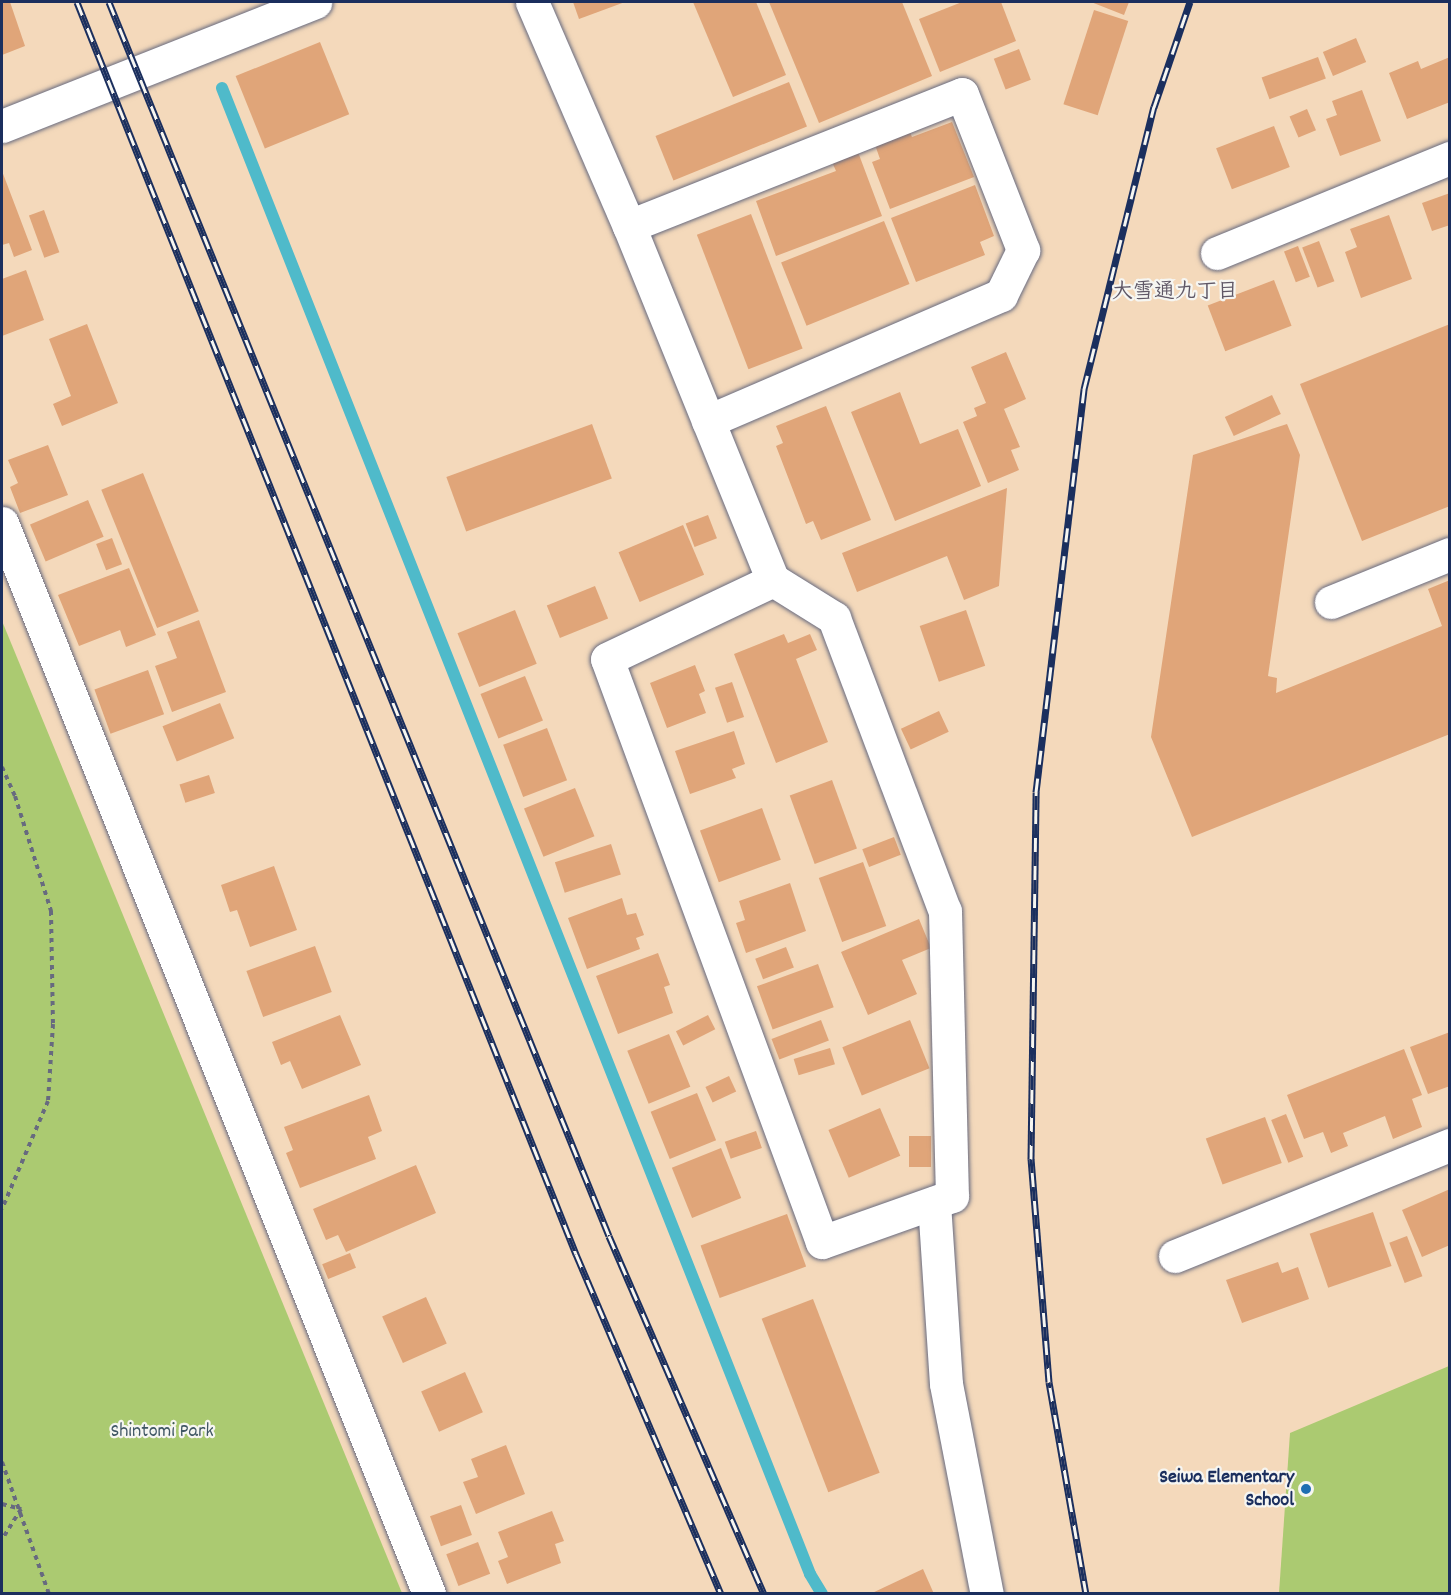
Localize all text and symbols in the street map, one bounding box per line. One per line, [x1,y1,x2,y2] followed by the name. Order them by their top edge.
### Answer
[1112,280,1238,306] district label: 大雪通九丁目
[110,1420,214,1444] park label: Shintomi Park
[1159,1466,1294,1513] place label: Seiwa Elementary School
[1299,1482,1313,1496] marker: Seiwa Elementary School

